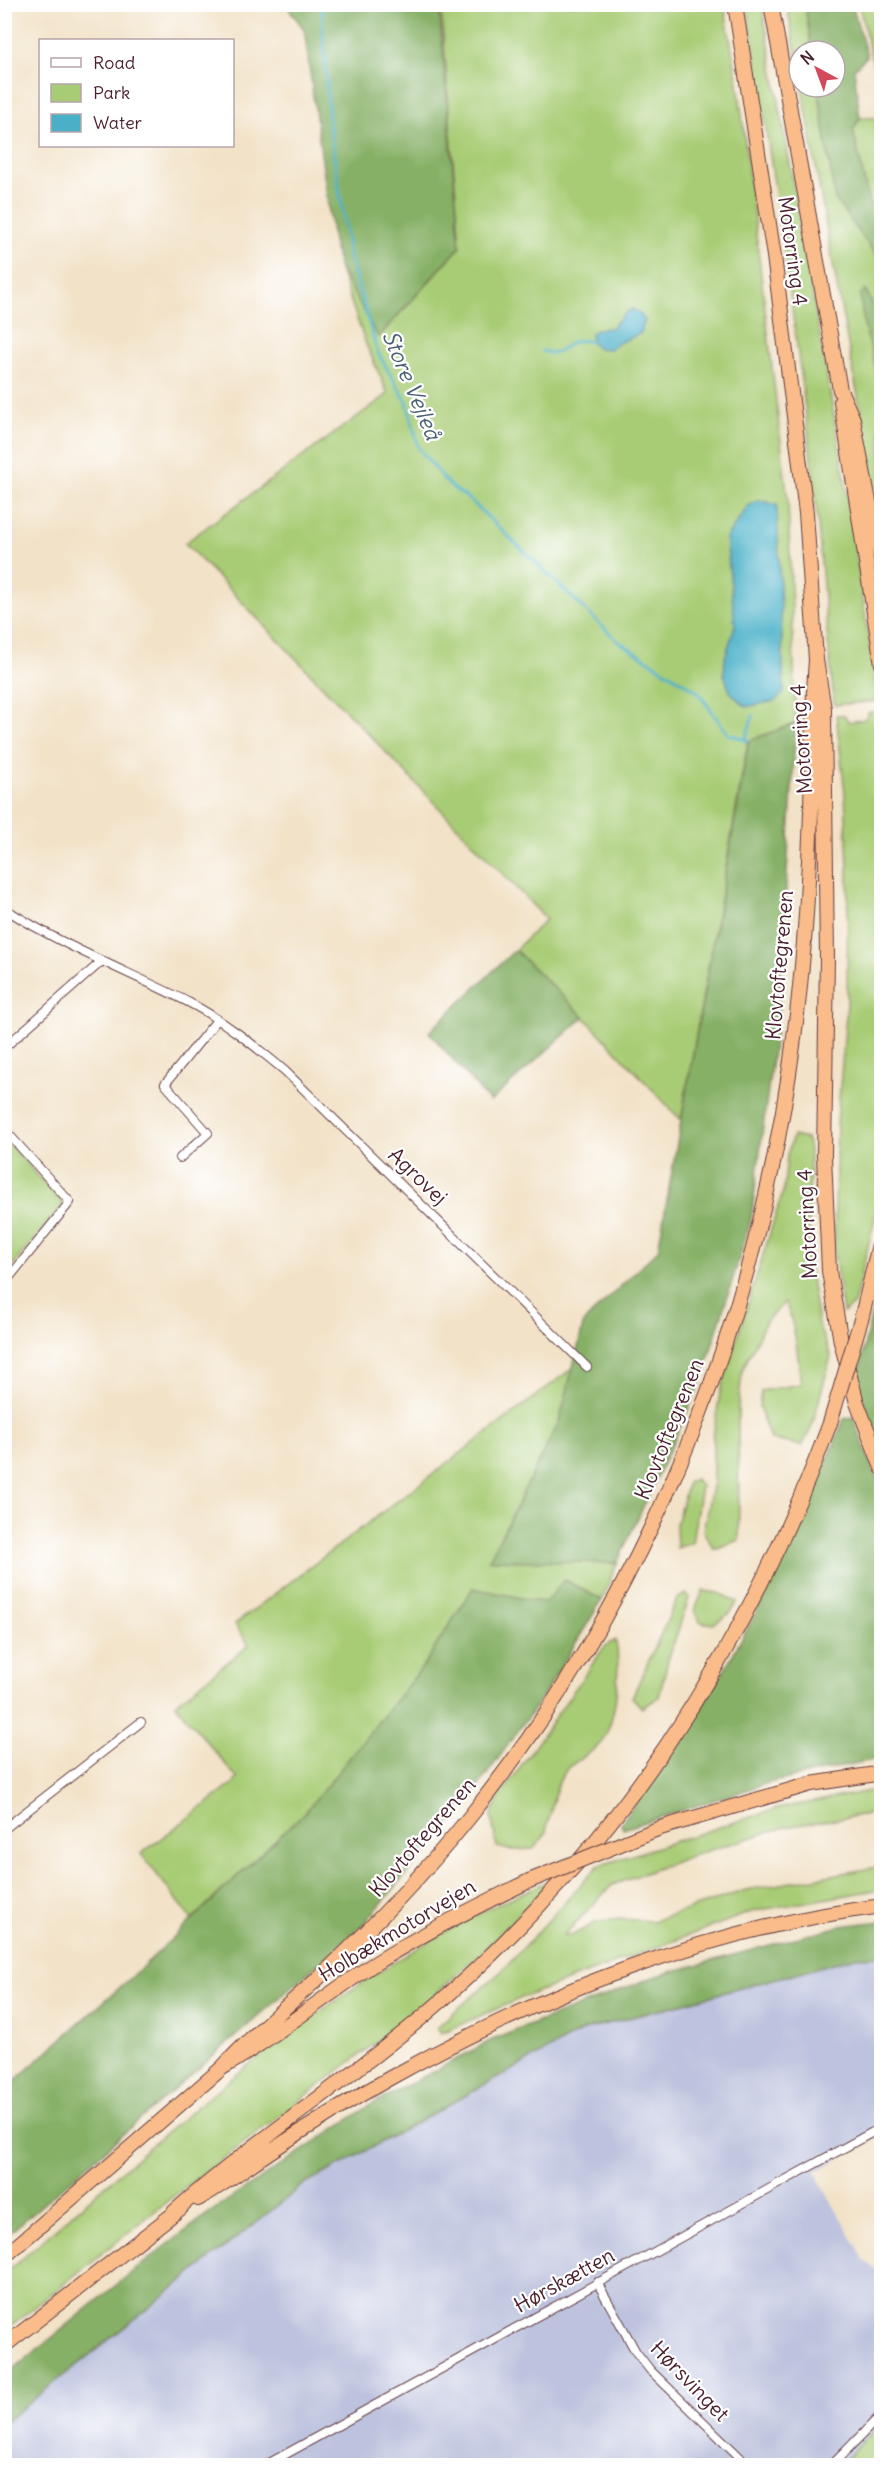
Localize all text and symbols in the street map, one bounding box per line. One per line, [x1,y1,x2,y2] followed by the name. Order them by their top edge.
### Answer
[39,39,234,147] legend
[787,39,847,99] north arrow
[796,47,818,69] text: N
[93,51,136,74] text: Road
[93,81,130,104] text: Park
[93,111,143,134] text: Water
[772,195,814,307] street label: Motorring 4
[376,326,448,445] water label: Store Vejleå
[784,683,818,795] street label: Motorring 4
[759,889,799,1041] street label: Klovtoftegrenen
[383,1141,453,1211] street label: Agrovej
[791,1168,823,1280] street label: Motorring 4
[628,1354,710,1504] street label: Klovtoftegrenen
[363,1772,481,1902] street label: Klovtoftegrenen
[313,1872,481,1988] street label: Holbækmotorvejen
[509,2241,619,2319] street label: Hørskætten
[645,2335,735,2427] street label: Hørsvinget

